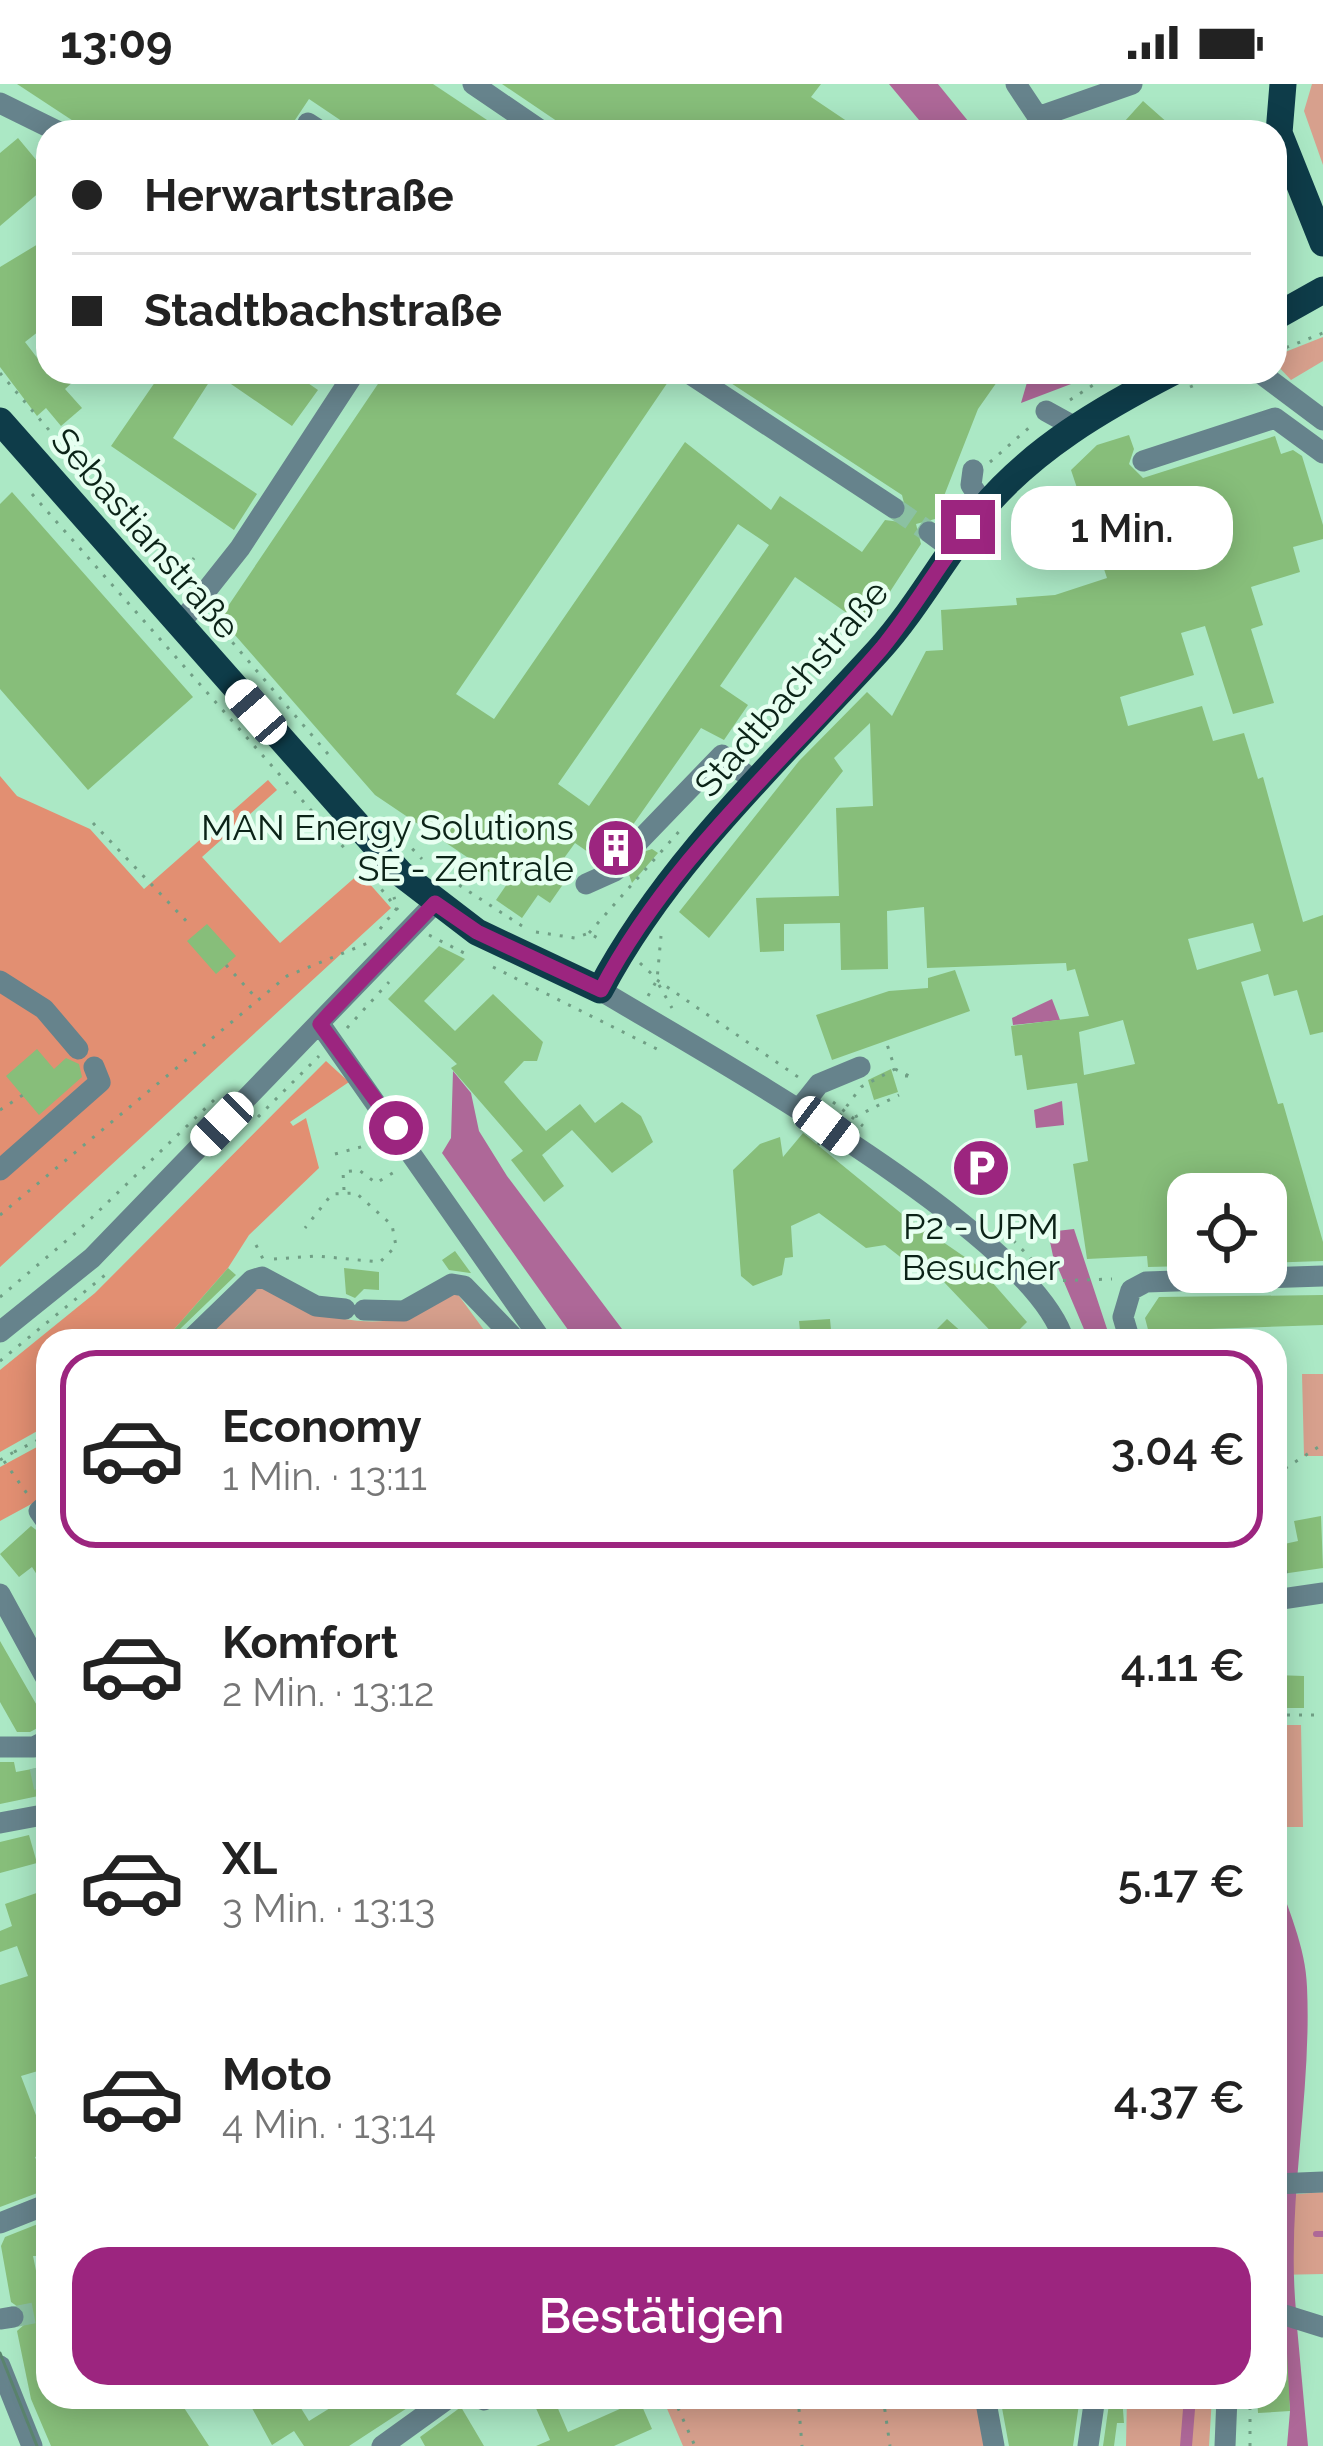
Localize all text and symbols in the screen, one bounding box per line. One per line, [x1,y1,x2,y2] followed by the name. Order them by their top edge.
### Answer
[60,16,173,69] text: 13:09
[144,169,454,222] text: Herwartstraße
[144,284,502,337] text: Stadtbachstraße
[43,419,249,647] street label: Sebastianstraße
[1010,485,1232,569] callout: 1 Min.
[941,500,995,554] route end
[1071,505,1173,551] text: 1 Min.
[686,571,896,805] street label: Stadtbachstraße
[219,673,293,751] car
[201,806,574,889] place label: MAN Energy Solutions SE - Zentrale
[585,817,647,879] building icon: MAN Energy Solutions SE - Zentrale
[184,1086,260,1162] car
[786,1090,866,1162] car
[369,1101,423,1155] route start
[950,1137,1012,1199] parking icon: P2 - UPM Besucher
[1167,1173,1287,1293] map controls
[1167,1173,1287,1293] button: locate
[902,1205,1061,1288] place label: P2 - UPM Besucher
[78,1395,186,1503] icon: car
[222,1400,422,1453] text: Economy
[1111,1423,1245,1476] text: 3.04 €
[222,1453,427,1499] text: 1 Min. · 13:11
[78,1611,186,1719] icon: car
[222,1616,398,1669] text: Komfort
[1121,1639,1245,1692] text: 4.11 €
[222,1669,434,1715] text: 2 Min. · 13:12
[78,1827,186,1935] icon: car
[222,1832,277,1885] text: XL
[1118,1855,1245,1908] text: 5.17 €
[222,1885,435,1931] text: 3 Min. · 13:13
[78,2043,186,2151] icon: car
[222,2048,332,2101] text: Moto
[1114,2071,1245,2124] text: 4.37 €
[222,2101,436,2147] text: 4 Min. · 13:14
[72,2247,1251,2385] button: Bestätigen

